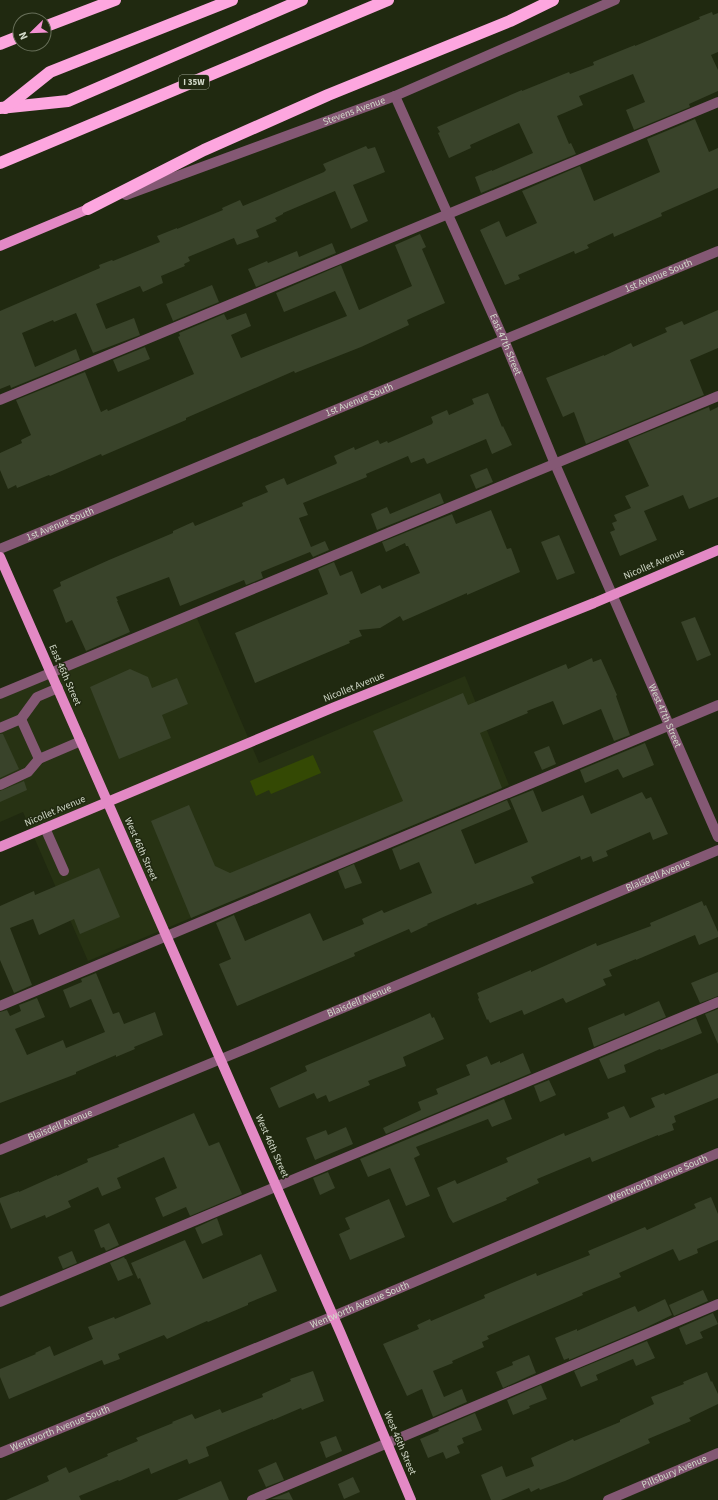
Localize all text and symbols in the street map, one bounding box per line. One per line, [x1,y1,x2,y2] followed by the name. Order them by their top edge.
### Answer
[12,12,52,52] north arrow
[15,29,32,42] text: N
[179,75,209,89] road number: I 35W
[321,93,387,129] street label: Stevens Avenue
[622,255,695,296] street label: 1st Avenue South
[486,312,525,378] street label: East 47th Street
[323,380,395,420] street label: 1st Avenue South
[24,504,96,544] street label: 1st Avenue South
[621,545,687,583] street label: Nicollet Avenue
[45,642,85,708] street label: East 46th Street
[321,668,387,706] street label: Nicollet Avenue
[645,682,685,750] street label: West 47th Street
[22,792,88,830] street label: Nicollet Avenue
[121,815,161,883] street label: West 46th Street
[624,855,692,895] street label: Blaisdell Avenue
[325,981,394,1021] street label: Blaisdell Avenue
[26,1106,95,1145] street label: Blaisdell Avenue
[252,1112,292,1180] street label: West 46th Street
[606,1151,710,1206] street label: Wentworth Avenue South
[308,1278,412,1332] street label: Wentworth Avenue South
[8,1402,112,1455] street label: Wentworth Avenue South
[380,1409,420,1478] street label: West 46th Street
[639,1452,709,1492] street label: Pillsbury Avenue

